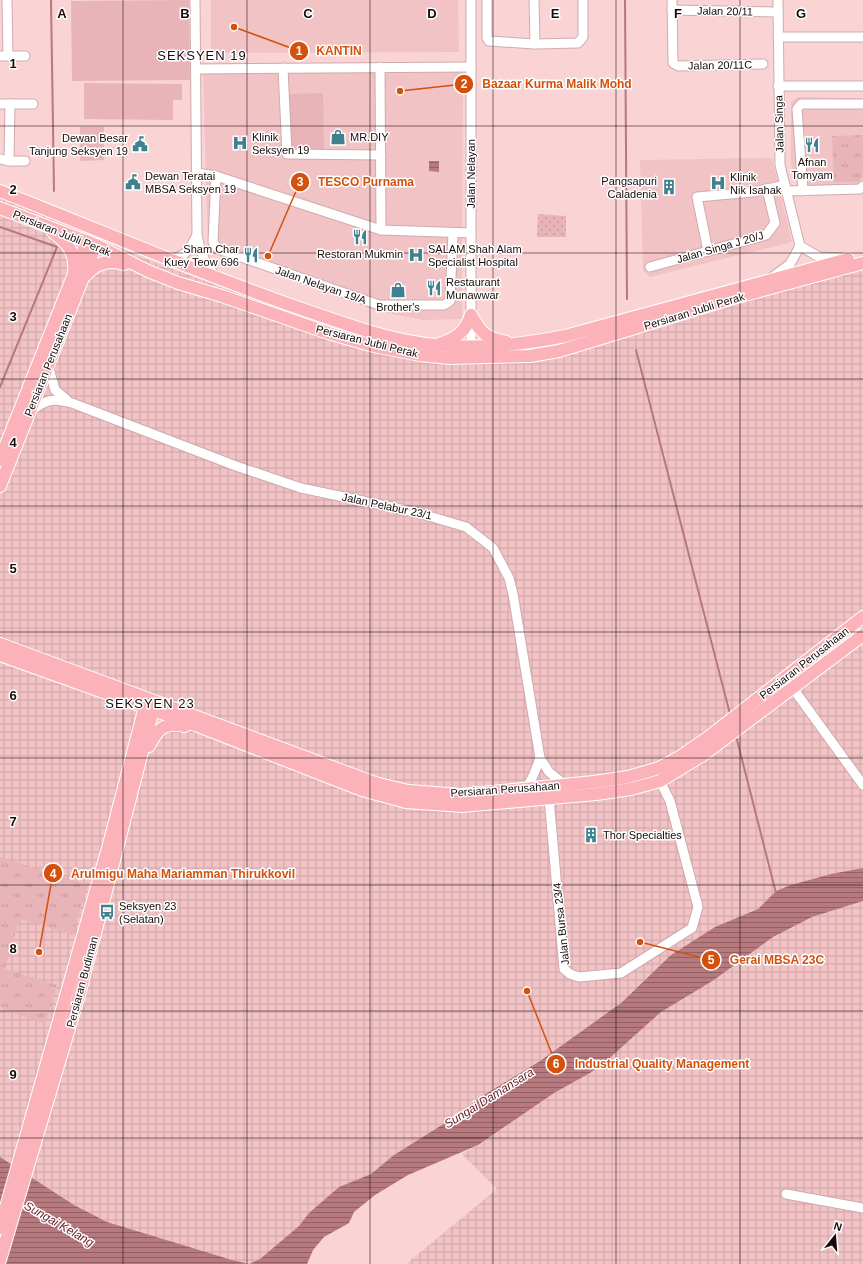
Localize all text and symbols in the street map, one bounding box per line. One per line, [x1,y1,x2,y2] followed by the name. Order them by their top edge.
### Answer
[697,5,753,17] street label: Jalan 20/11
[57,6,67,21] text: A
[180,6,190,21] text: B
[303,6,313,21] text: C
[427,6,437,21] text: D
[551,6,560,21] text: E
[674,6,682,21] text: F
[796,6,806,21] text: G
[289,39,370,63] callout: KANTIN
[296,44,303,58] text: 1
[316,44,362,58] text: KANTIN
[157,48,247,63] district label: SEKSYEN 19
[9,56,17,71] text: 1
[688,58,752,72] street label: Jalan 20/11C
[454,72,639,96] callout: Bazaar Kurma Malik Mohd
[461,77,468,91] text: 2
[482,77,632,91] text: Bazaar Kurma Malik Mohd
[772,94,786,153] street label: Jalan Singa
[329,128,347,146] shop icon: MR.DIY
[252,131,309,156] place label: Klinik Seksyen 19
[350,131,389,143] place label: MR.DIY
[29,132,128,157] place label: Dewan Besar Tanjung Seksyen 19
[231,134,249,152] hospital icon: Klinik Seksyen 19
[131,135,149,153] public building icon: Dewan Besar Tanjung Seksyen 19
[803,136,821,154] restaurant icon: Afnan Tomyam
[465,139,477,209] street label: Jalan Nelayan
[791,156,833,181] place label: Afnan Tomyam
[145,170,236,195] place label: Dewan Teratai MBSA Seksyen 19
[290,170,422,194] callout: TESCO Purnama
[730,171,782,196] place label: Klinik Nik Isahak
[124,173,142,191] public building icon: Dewan Teratai MBSA Seksyen 19
[709,174,727,192] hospital icon: Klinik Nik Isahak
[297,175,304,189] text: 3
[318,175,414,189] text: TESCO Purnama
[601,175,658,200] place label: Pangsapuri Caladenia
[660,178,678,196] building icon: Pangsapuri Caladenia
[9,182,17,197] text: 2
[11,208,113,258] street label: Persiaran Jubli Perak
[351,228,369,246] restaurant icon: Restoran Mukmin
[675,229,765,265] street label: Jalan Singa J 20/J
[164,243,239,268] place label: Sham Char Kuey Teow 696
[428,243,522,268] place label: SALAM Shah Alam Specialist Hospital
[242,246,260,264] restaurant icon: Sham Char Kuey Teow 696
[407,246,425,264] hospital icon: SALAM Shah Alam Specialist Hospital
[317,248,403,260] place label: Restoran Mukmin
[274,264,369,306] street label: Jalan Nelayan 19/A
[446,276,500,301] place label: Restaurant Munawwar
[425,279,443,297] restaurant icon: Restaurant Munawwar
[389,281,407,299] shop icon: Brother's
[642,290,746,332] street label: Persiaran Jubli Perak
[376,301,420,313] place label: Brother's
[9,309,17,324] text: 3
[22,312,74,418] street label: Persiaran Perusahaan
[315,323,420,360] street label: Persiaran Jubli Perak
[9,435,17,450] text: 4
[341,491,433,521] street label: Jalan Pelabur 23/1
[9,561,17,576] text: 5
[757,625,851,701] street label: Persiaran Perusahaan
[9,688,17,703] text: 6
[105,696,195,711] district label: SEKSYEN 23
[450,779,560,799] street label: Persiaran Perusahaan
[9,814,17,829] text: 7
[582,826,600,844] building icon: Thor Specialties
[603,829,682,841] place label: Thor Specialties
[43,861,303,885] callout: Arulmigu Maha Mariamman Thirukkovil
[50,867,57,881] text: 4
[71,867,295,881] text: Arulmigu Maha Mariamman Thirukkovil
[551,882,571,966] street label: Jalan Bursa 23/4
[119,900,176,925] place label: Seksyen 23 (Selatan)
[98,903,116,921] bus stop icon: Seksyen 23 (Selatan)
[64,935,100,1029] street label: Persiaran Budiman
[9,941,17,956] text: 8
[701,948,832,972] callout: Gerai MBSA 23C
[708,953,715,967] text: 5
[730,953,824,967] text: Gerai MBSA 23C
[546,1052,757,1076] callout: Industrial Quality Management
[553,1057,560,1071] text: 6
[575,1057,749,1071] text: Industrial Quality Management
[442,1065,537,1131] water label: Sungai Damansara
[9,1067,17,1082] text: 9
[22,1198,97,1250] water label: Sungai Kelang
[815,1216,855,1256] north arrow
[832,1220,844,1233] text: N

